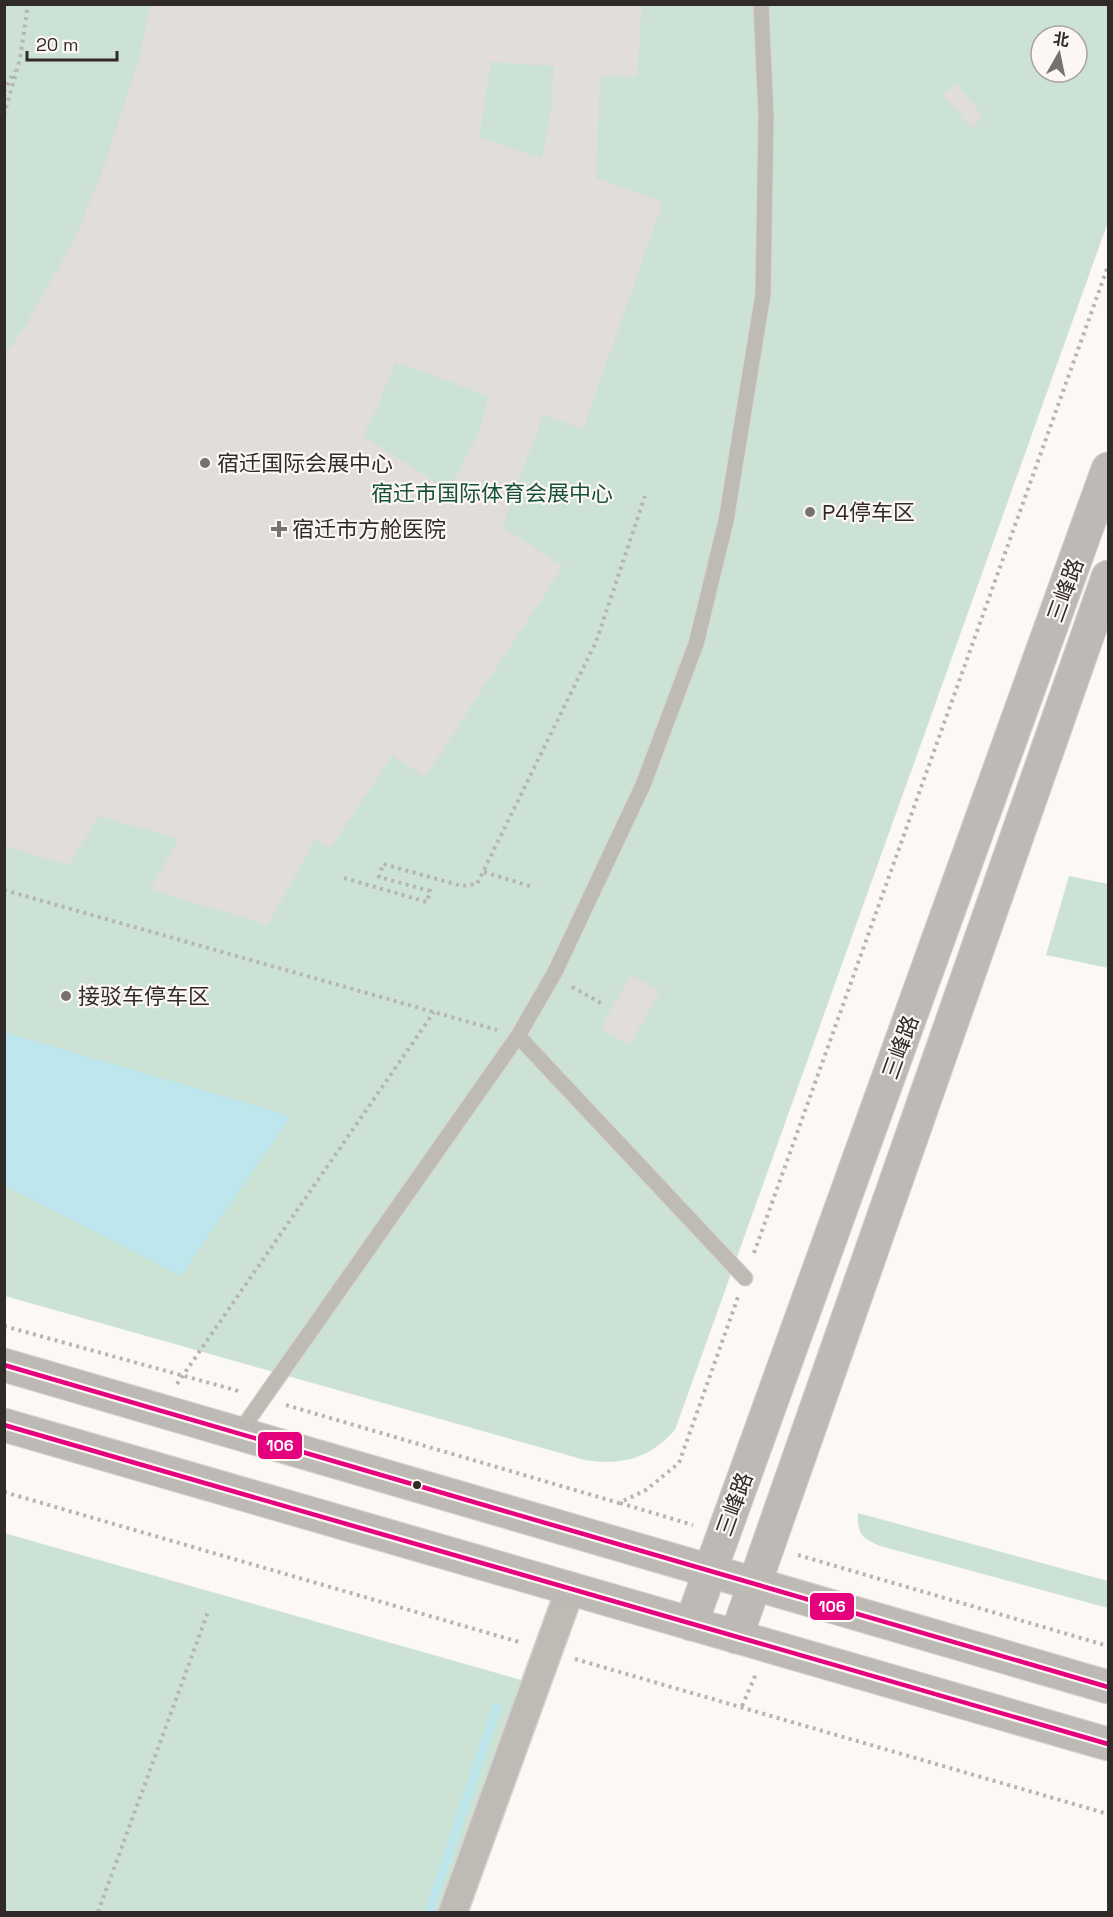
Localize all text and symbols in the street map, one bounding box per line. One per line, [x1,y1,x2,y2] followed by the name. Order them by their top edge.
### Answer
[27,24,117,62] scale bar
[1029,24,1089,84] north arrow
[1052,28,1071,51] text: 北
[36,33,79,56] text: 20 m
[217,449,393,477] place label: 宿迁国际会展中心
[198,456,212,470] marker: 宿迁国际会展中心
[371,479,613,507] park label: 宿迁市国际体育会展中心
[822,498,915,526] place label: P4停车区
[803,505,817,519] marker: P4停车区
[292,515,446,543] place label: 宿迁市方舱医院
[270,520,288,538] marker: 宿迁市方舱医院
[1041,554,1089,626] street label: 三峰路
[78,982,210,1010] place label: 接驳车停车区
[59,989,73,1003] marker: 接驳车停车区
[876,1011,924,1083] street label: 三峰路
[257,1431,303,1460] line badge: 106
[266,1435,294,1456] text: 106
[710,1468,758,1540] street label: 三峰路
[411,1479,423,1491] unlabelled marker
[809,1592,855,1621] line badge: 106
[818,1596,846,1617] text: 106

